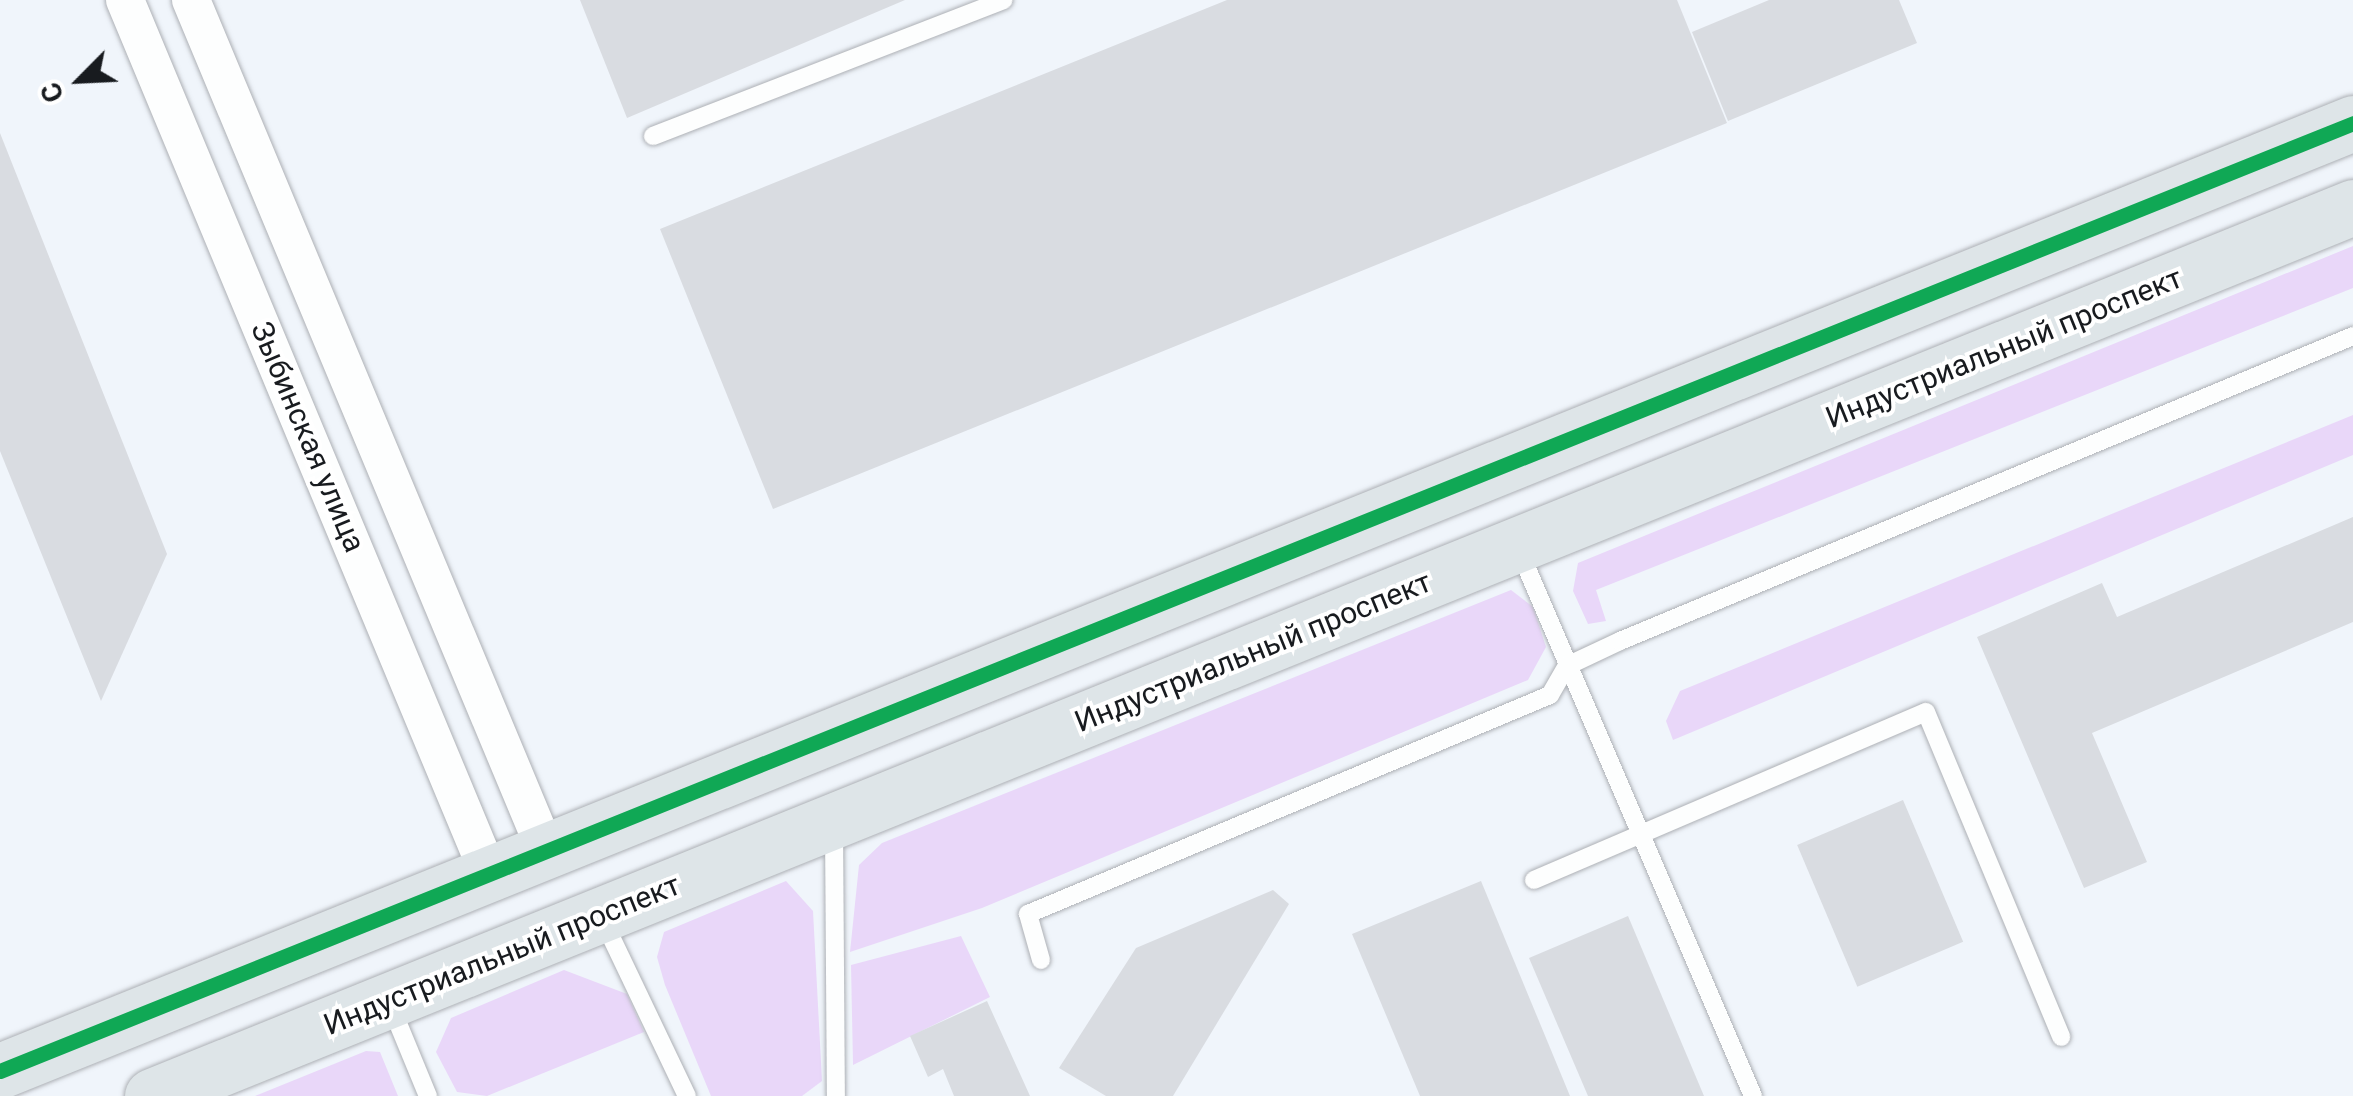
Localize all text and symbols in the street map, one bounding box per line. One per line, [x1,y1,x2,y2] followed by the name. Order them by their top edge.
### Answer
[30,30,130,130] north arrow
[33,77,71,107] text: С
[1821,260,2187,436] street label: Индустриальный проспект
[243,316,373,558] street label: Зыбинская улица
[1070,564,1436,740] street label: Индустриальный проспект
[319,867,685,1043] street label: Индустриальный проспект

